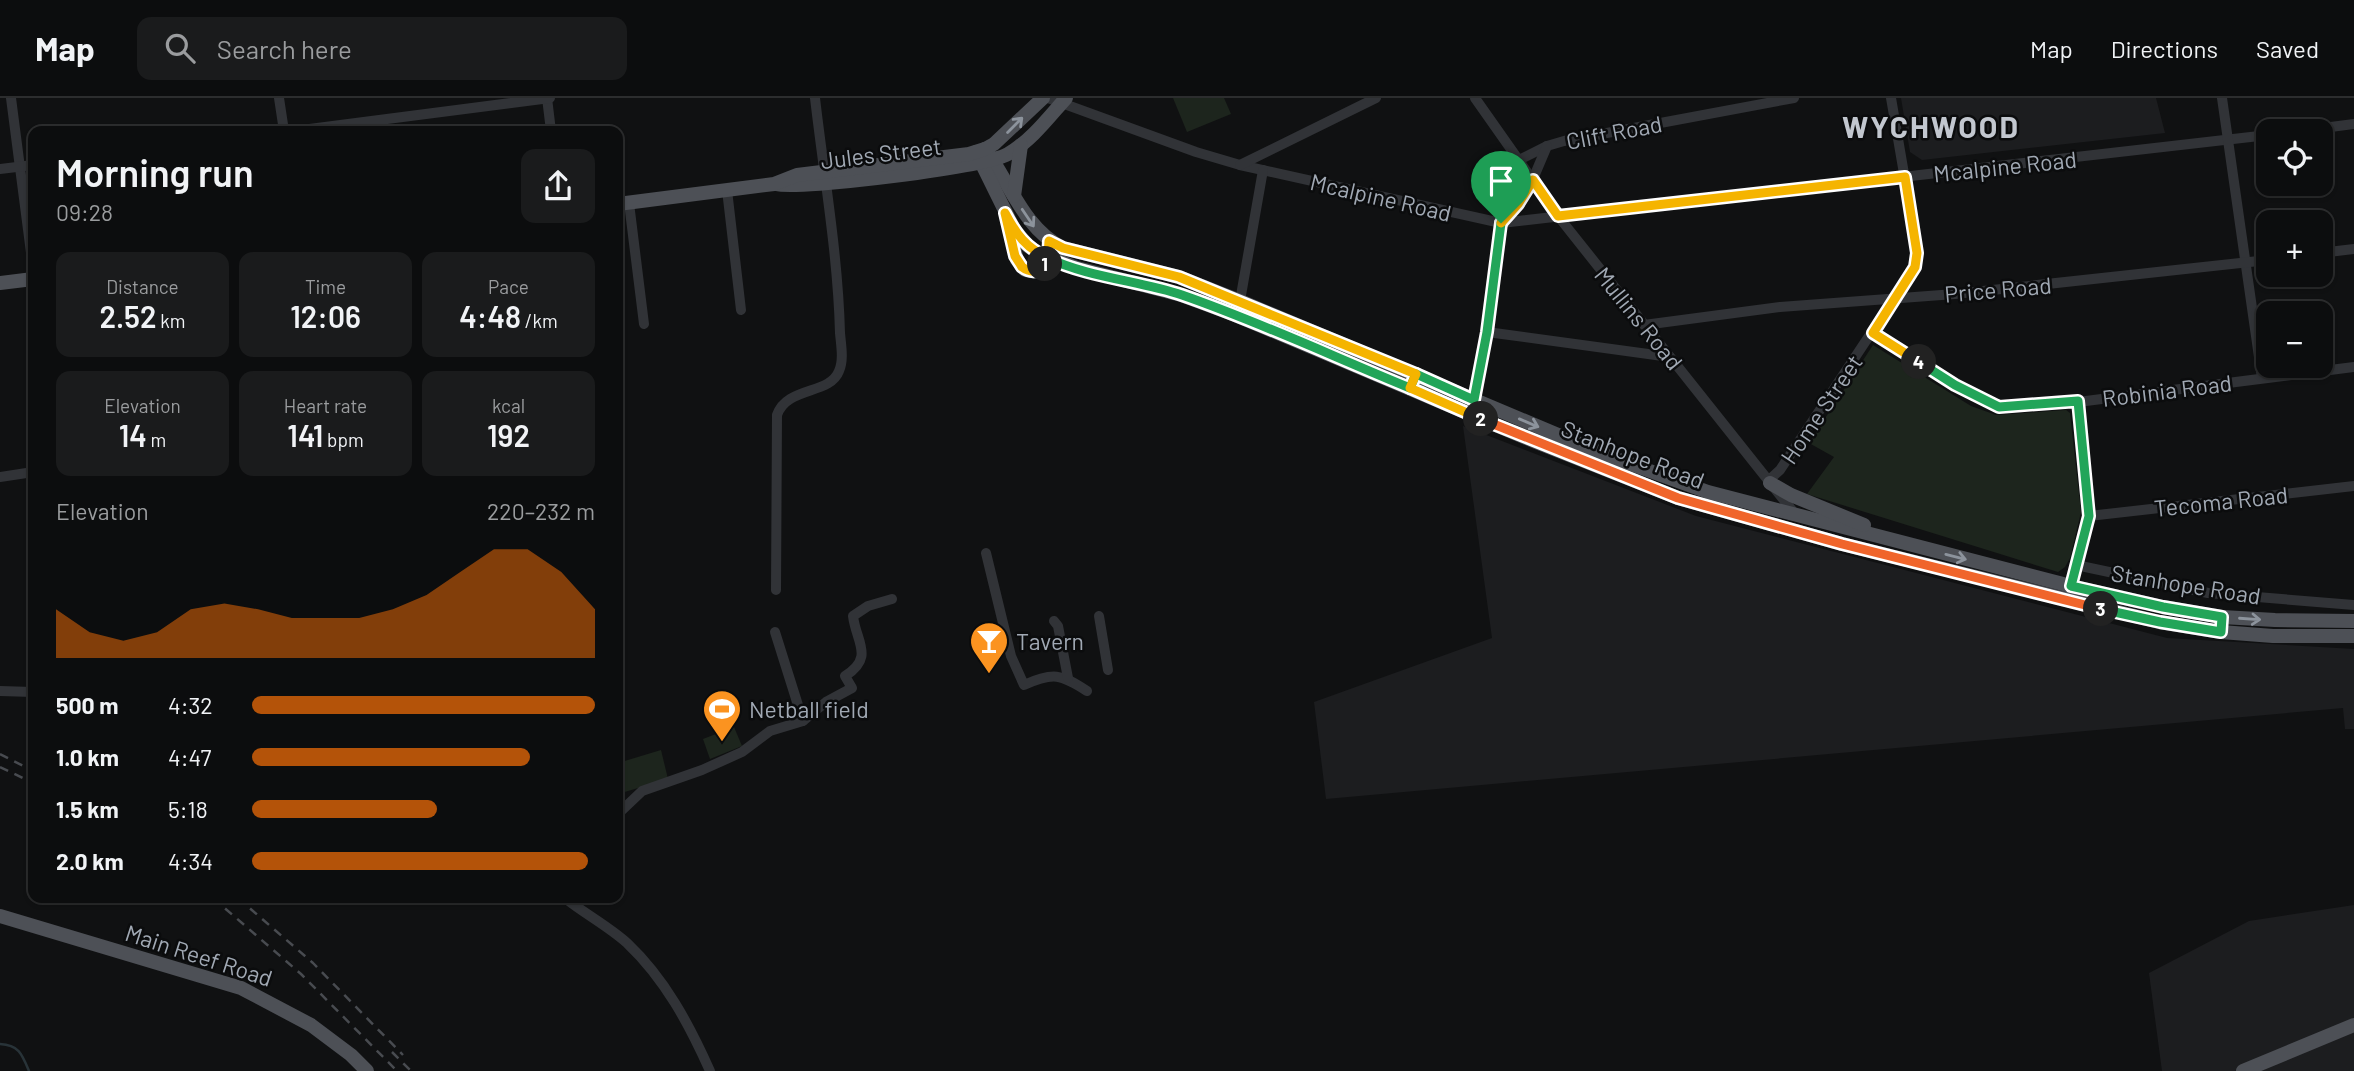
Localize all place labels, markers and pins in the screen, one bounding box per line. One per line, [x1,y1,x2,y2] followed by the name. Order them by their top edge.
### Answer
[1471,151,1531,223] pin
[1028,246,1062,282] pin: 1
[1902,344,1937,380] pin: 4
[1464,402,1498,436] pin: 2
[2084,592,2118,626] pin: 3
[968,620,1010,675] bar icon: Tavern
[1016,627,1084,655] place label: Tavern
[701,688,743,743] sports icon: Netball field
[749,695,869,723] place label: Netball field

